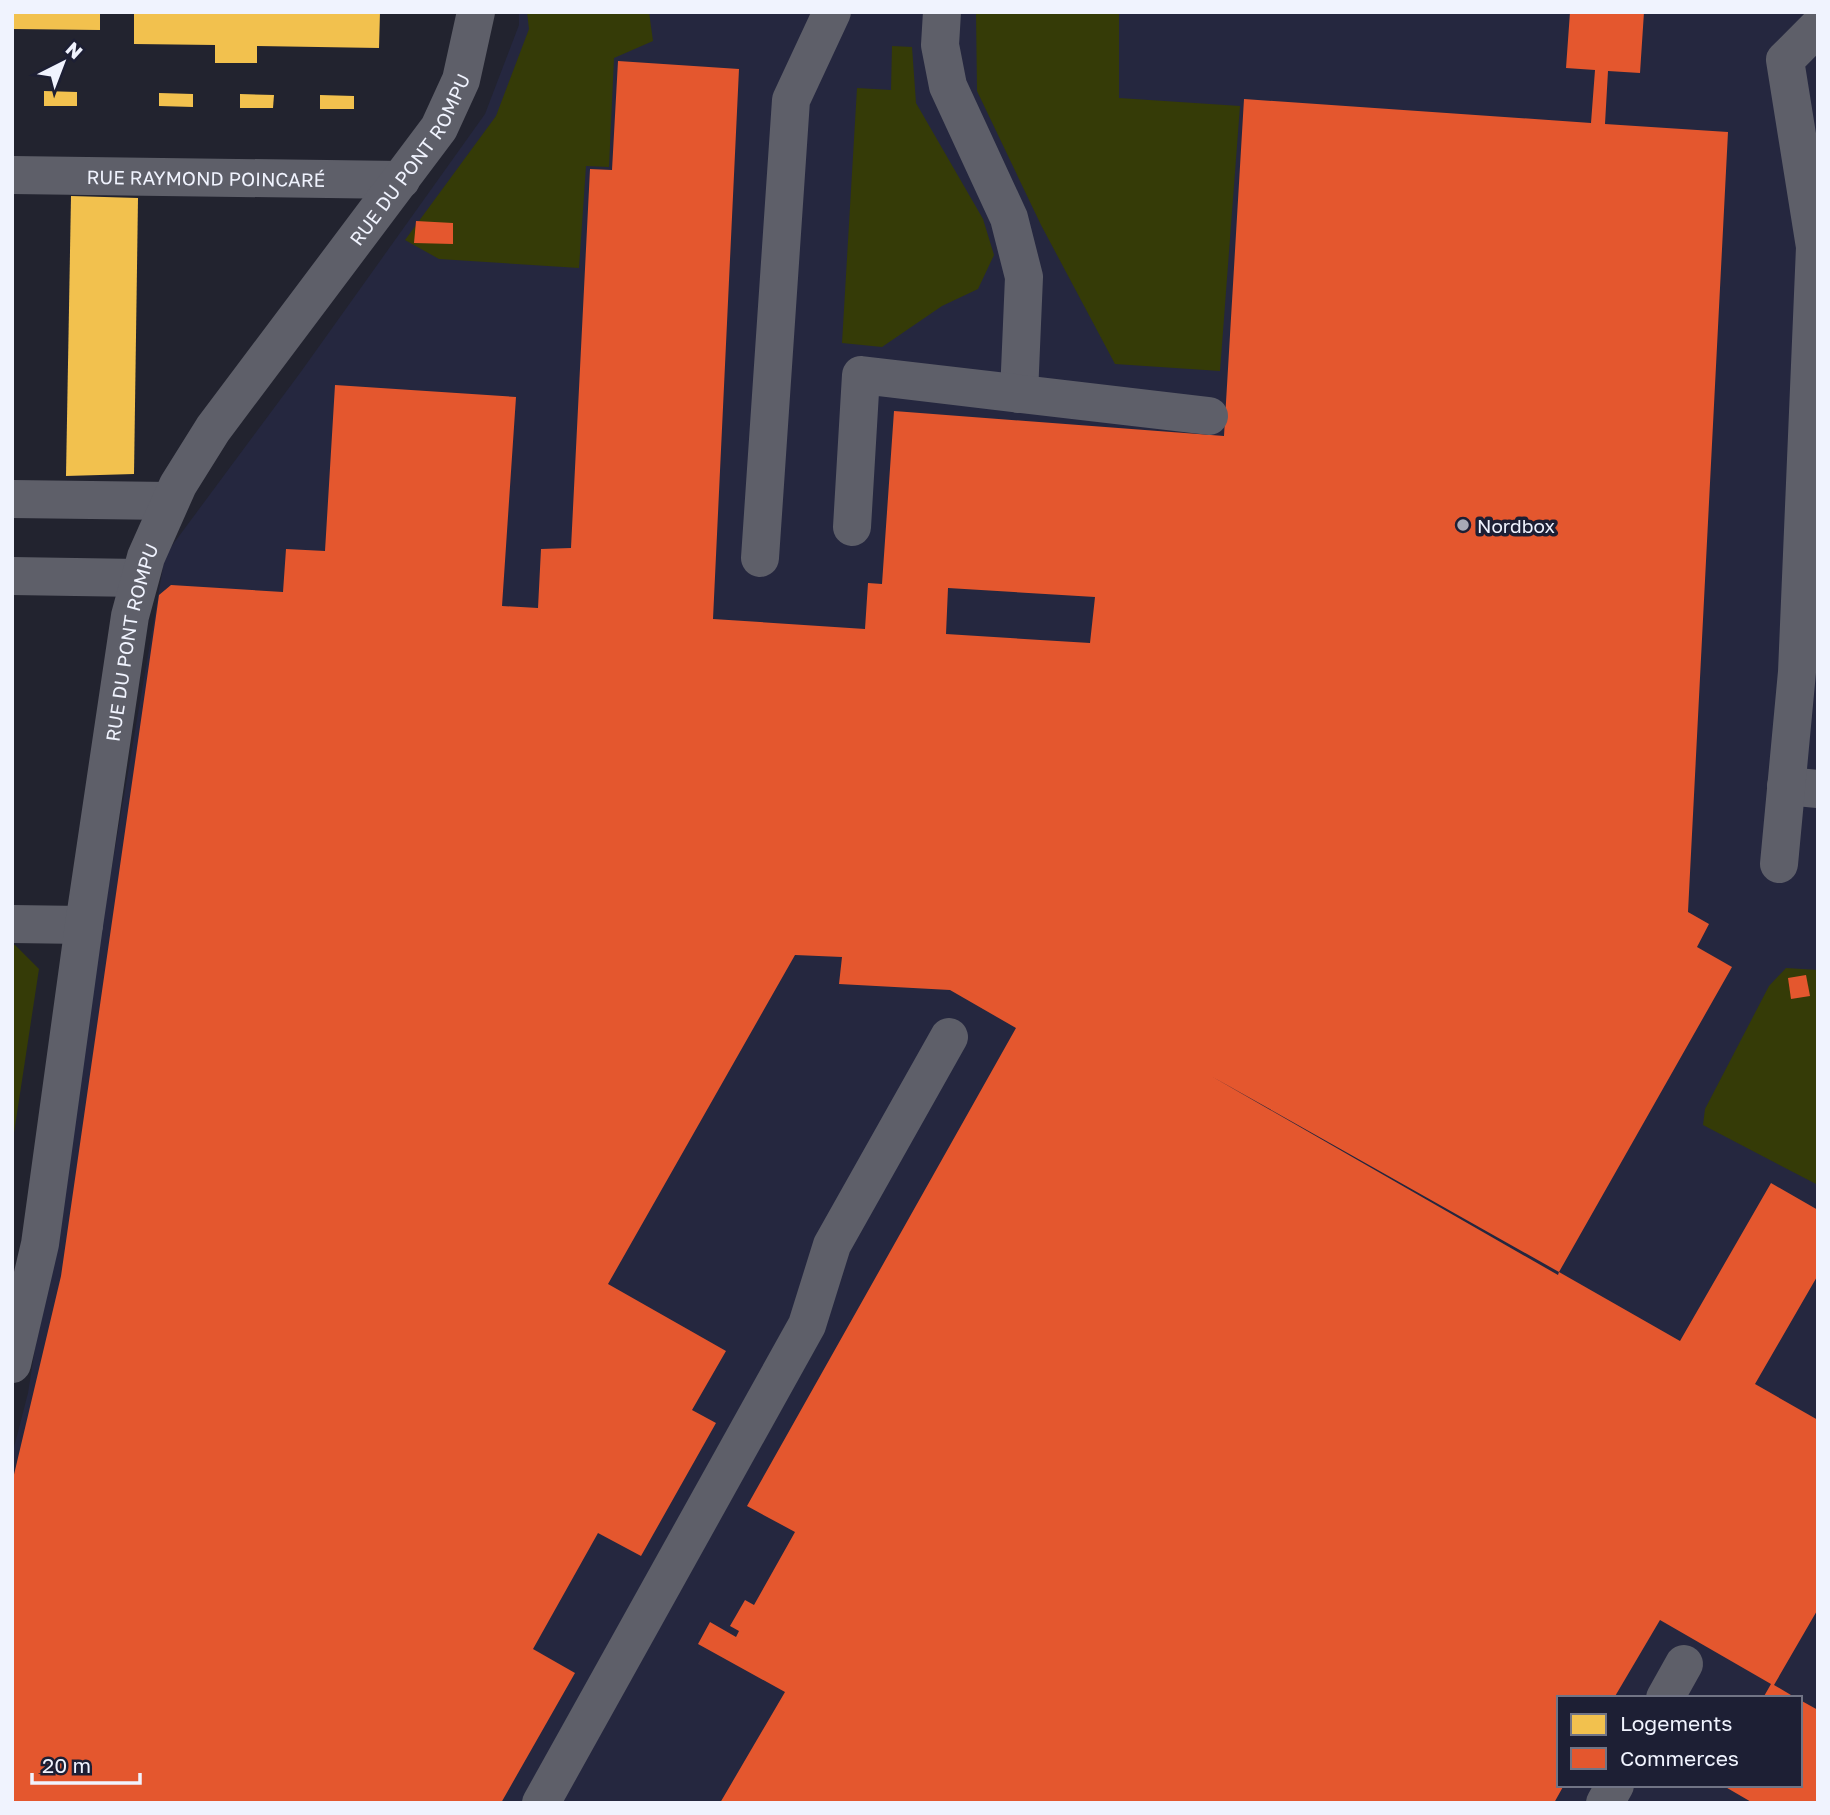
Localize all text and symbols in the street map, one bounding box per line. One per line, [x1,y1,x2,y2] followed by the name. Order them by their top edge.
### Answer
[28,28,98,98] north arrow
[62,37,88,63] text: N
[344,70,474,249] street label: RUE DU PONT ROMPU
[87,164,325,191] street label: RUE RAYMOND POINCARÉ
[1477,514,1555,537] place label: Nordbox
[1455,517,1471,533] marker: Nordbox
[100,539,162,743] street label: RUE DU PONT ROMPU
[1557,1696,1802,1787] legend
[1620,1710,1732,1736] text: Logements
[32,1742,140,1786] scale bar
[1620,1745,1739,1771] text: Commerces
[42,1752,91,1778] text: 20 m

